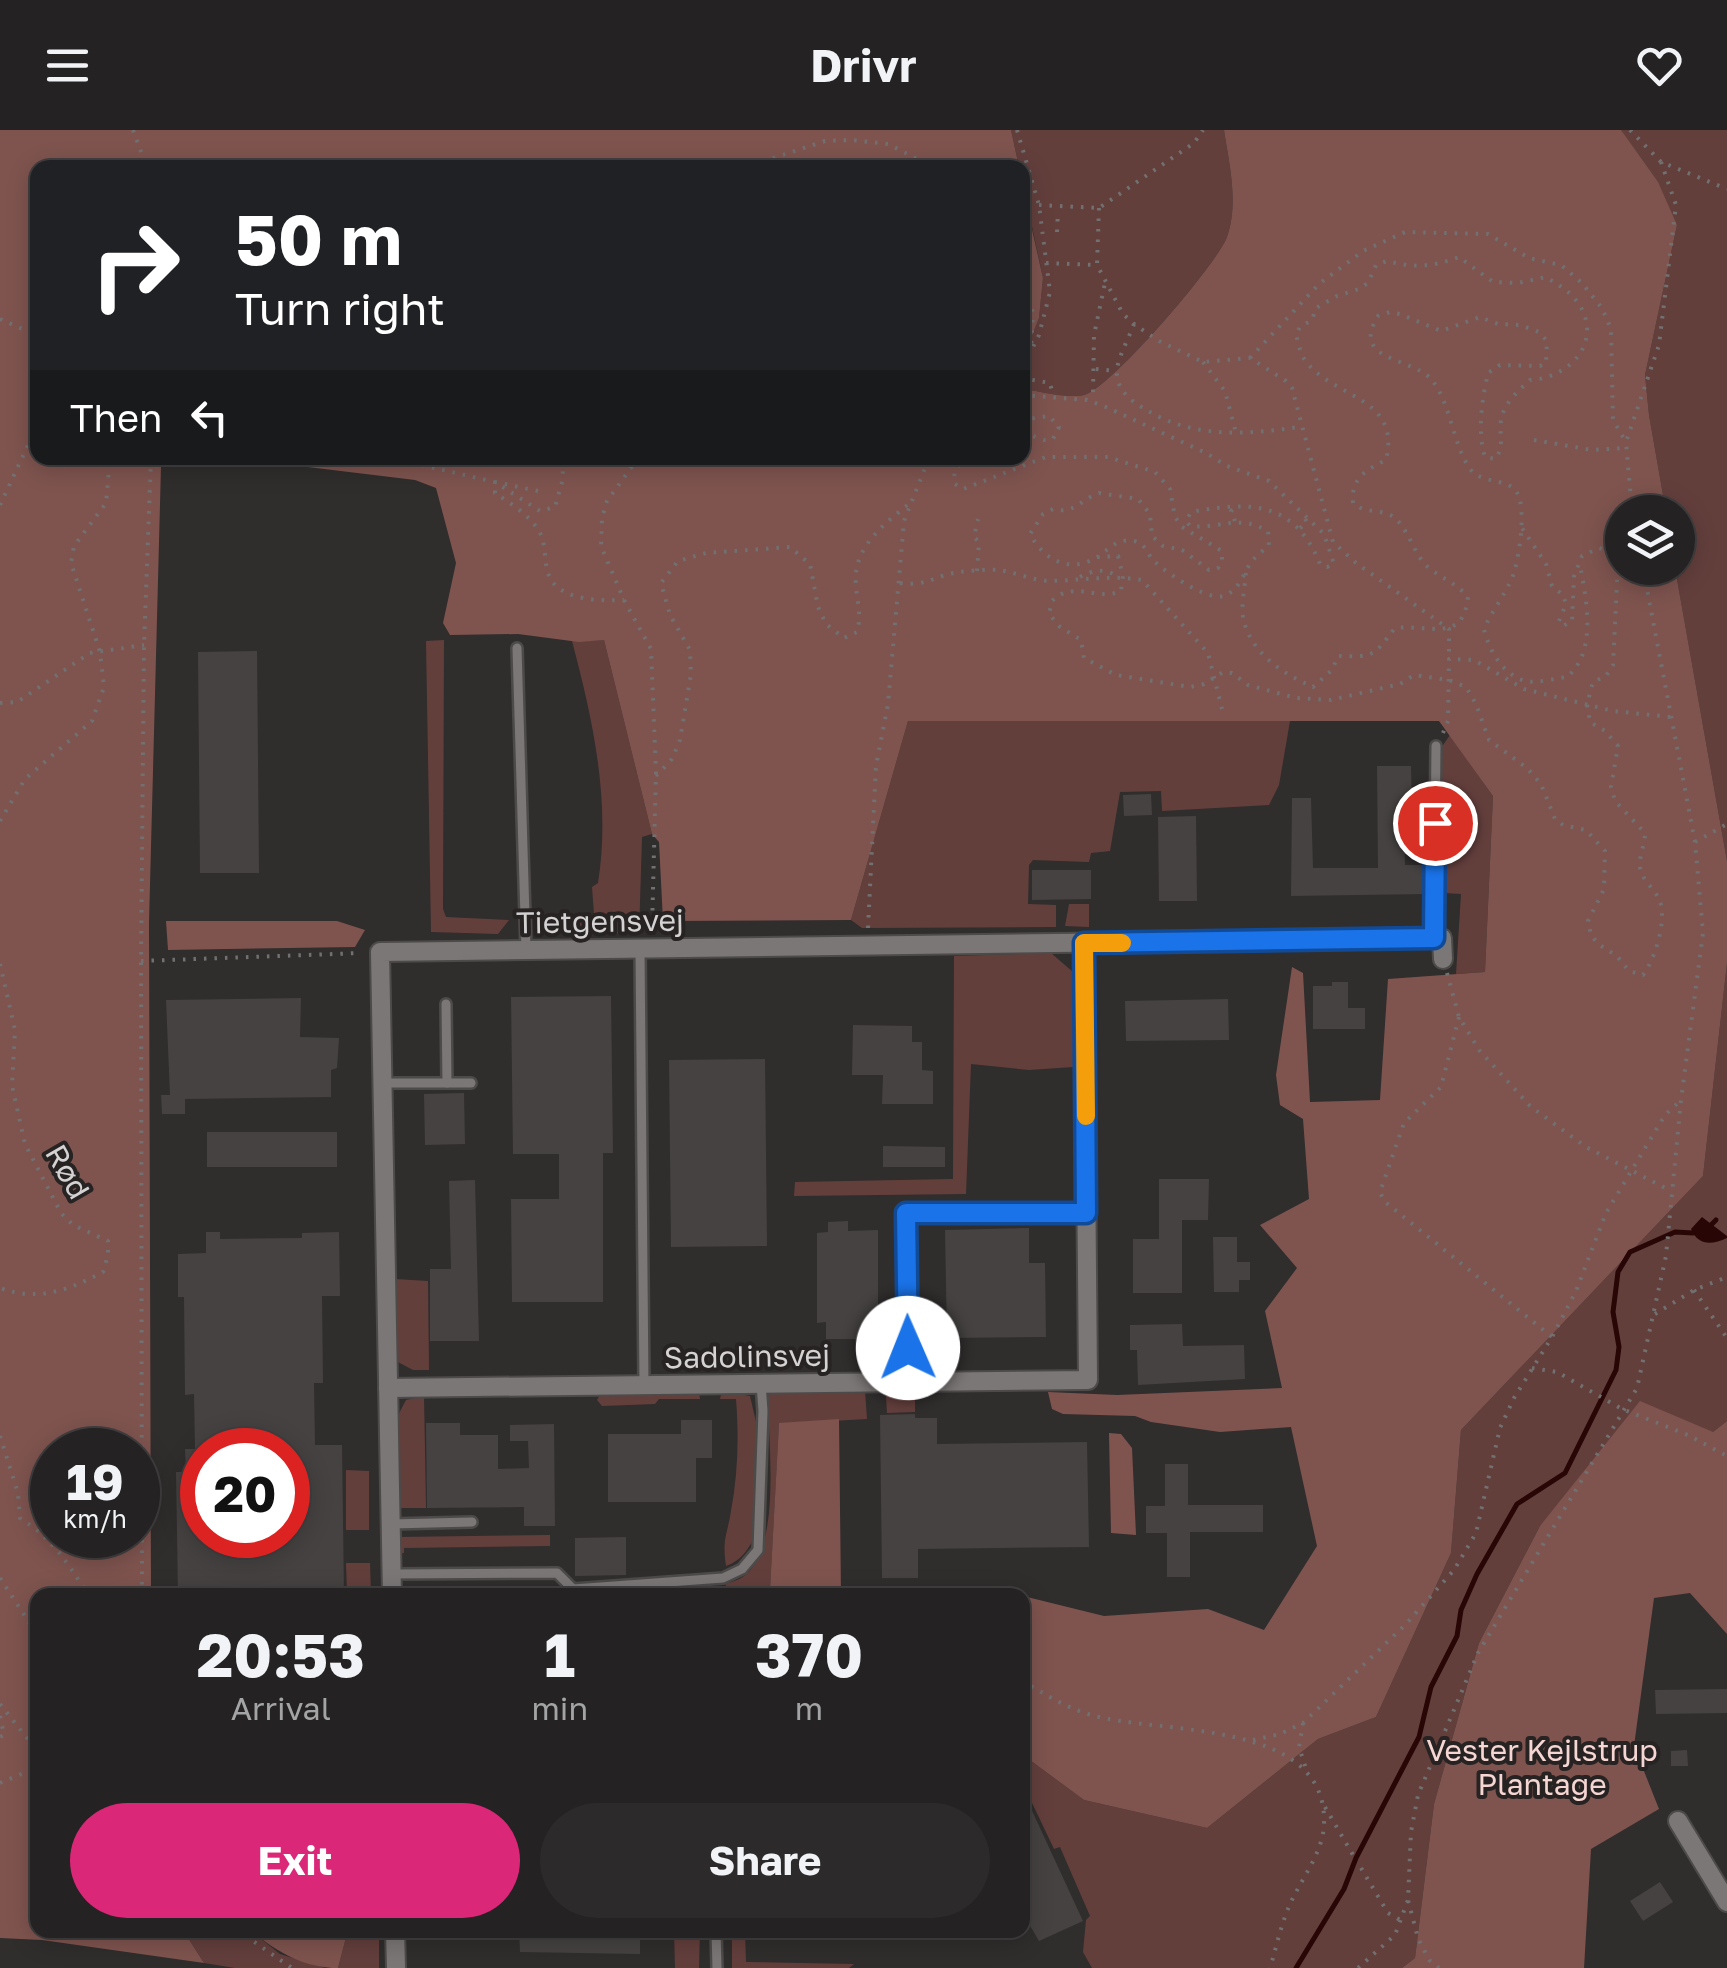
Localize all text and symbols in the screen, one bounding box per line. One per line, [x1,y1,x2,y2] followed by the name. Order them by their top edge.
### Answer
[40,38,95,93] icon: menu
[810,38,917,92] text: Drivr
[1632,38,1687,93] icon: heart
[235,196,402,280] text: 50 m
[70,200,200,330] icon: right
[235,281,445,335] text: Turn right
[182,390,237,445] icon: left
[70,395,162,440] text: Then
[1605,495,1695,585] map controls
[1605,495,1695,585] button: layers
[1393,781,1478,866] pin
[1408,796,1463,851] icon: arrive
[516,902,684,940] street label: Tietgensvej
[38,1138,98,1205] street label: Rød
[856,1296,960,1400] position arrow
[664,1337,830,1375] street label: Sadolinsvej
[180,1428,310,1558] speed limit sign: 20
[66,1451,124,1511] text: 19
[63,1503,127,1534] text: km/h
[197,1618,365,1690] text: 20:53
[544,1618,575,1690] text: 1
[755,1618,863,1690] text: 370
[231,1689,331,1727] text: Arrival
[532,1689,588,1727] text: min
[795,1689,823,1727] text: m
[1426,1732,1658,1802] park label: Vester Kejlstrup Plantage
[70,1803,520,1918] button: Exit
[540,1803,990,1918] button: Share

